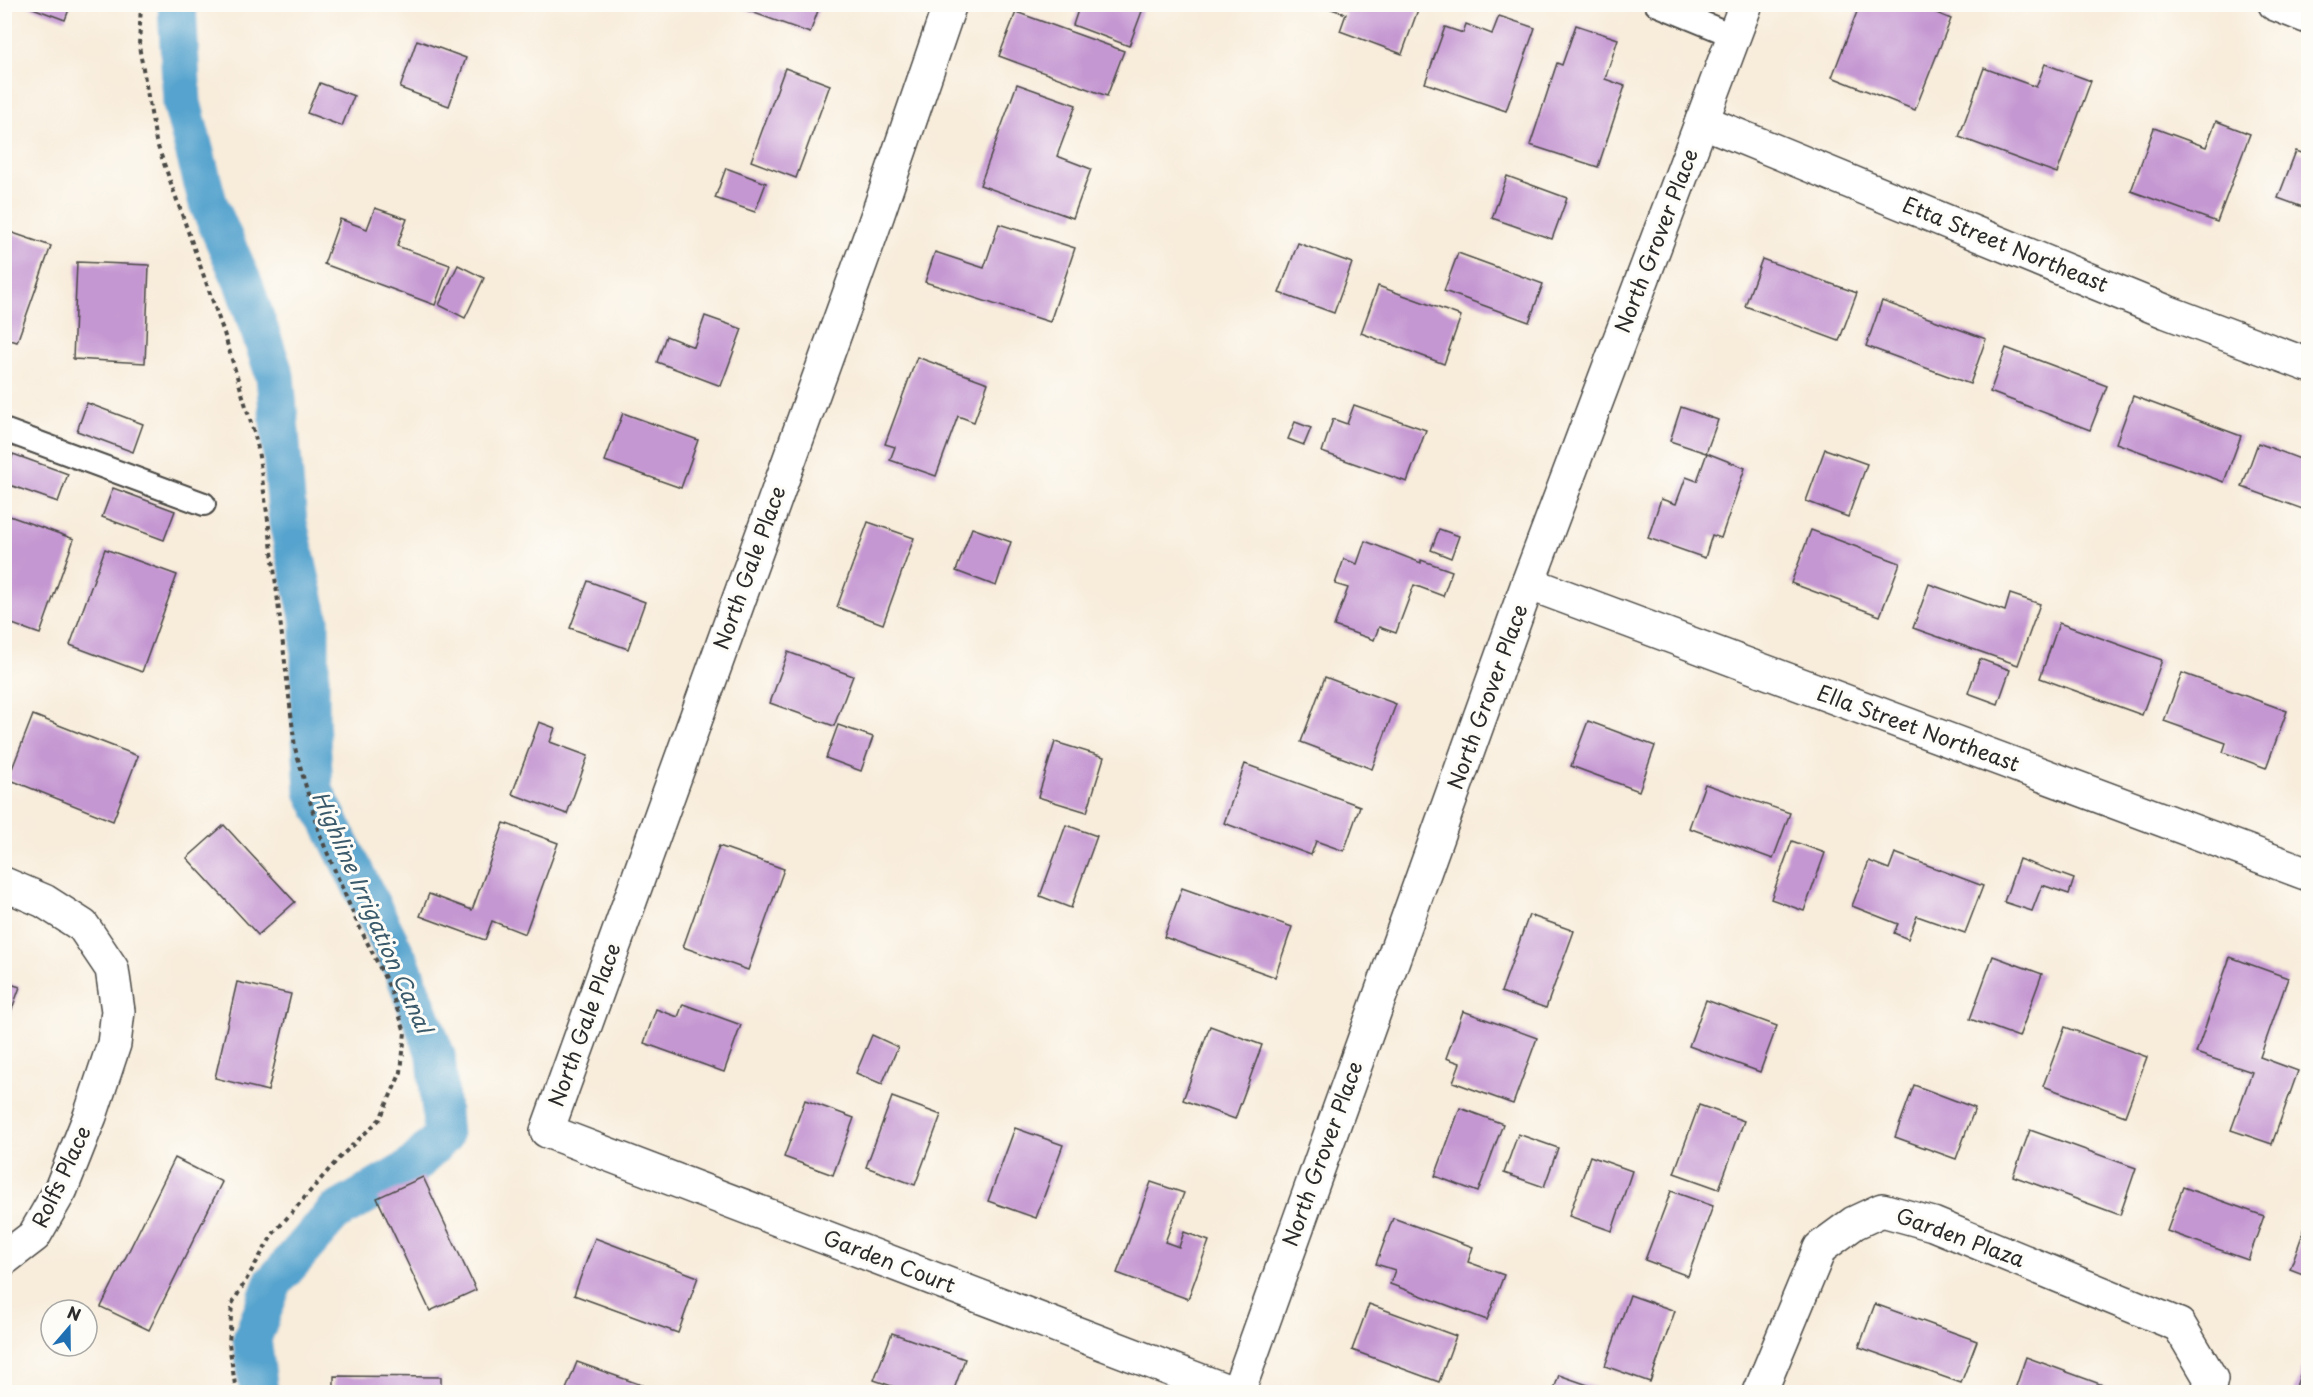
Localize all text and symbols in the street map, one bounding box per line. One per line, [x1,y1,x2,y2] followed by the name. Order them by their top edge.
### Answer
[1605,143,1705,337] street label: North Grover Place
[1898,187,2113,299] street label: Etta Street Northeast
[704,481,793,654] street label: North Gale Place
[1438,599,1535,794] street label: North Grover Place
[1813,676,2024,779] street label: Ella Street Northeast
[305,785,443,1040] water label: Highline Irrigation Canal
[539,938,628,1111] street label: North Gale Place
[1273,1056,1370,1251] street label: North Grover Place
[23,1120,98,1232] street label: Rolfs Place
[1892,1198,2030,1274] street label: Garden Plaza
[819,1220,960,1300] street label: Garden Court
[39,1298,99,1358] north arrow
[64,1300,85,1326] text: N

